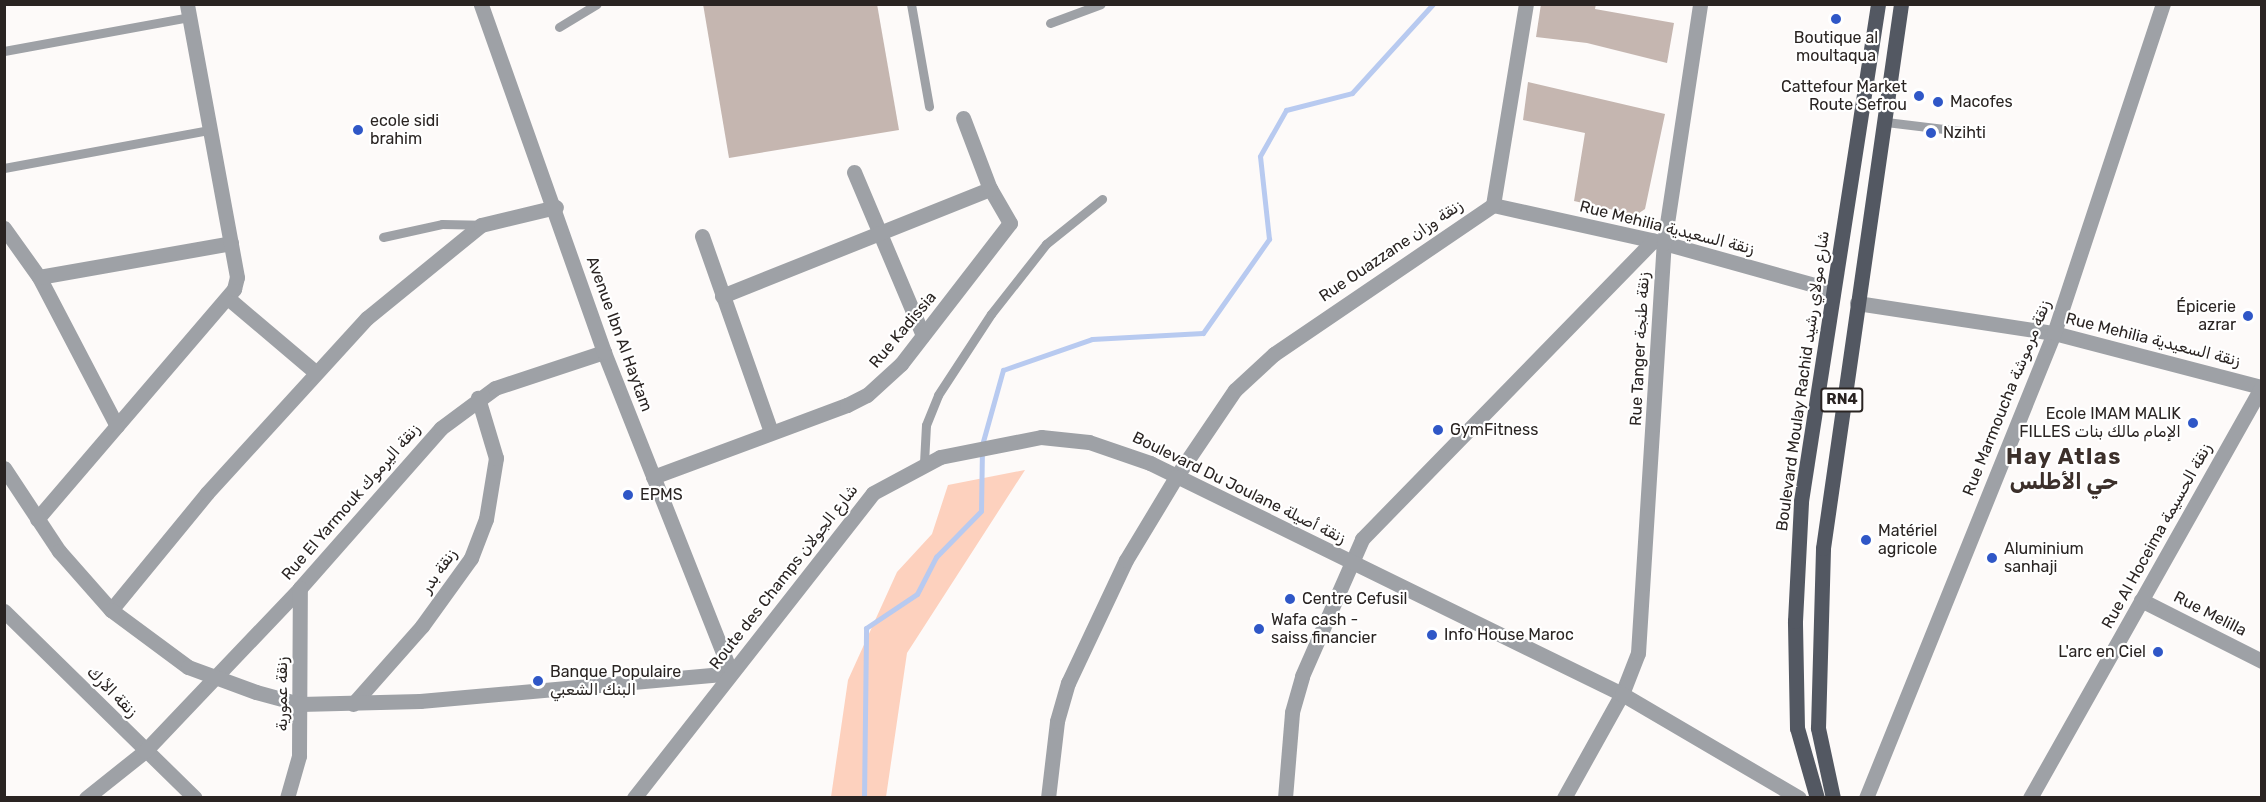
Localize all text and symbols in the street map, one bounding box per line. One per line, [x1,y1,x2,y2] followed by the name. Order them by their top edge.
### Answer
[1829,12,1843,26] marker: Boutique al moultaqua
[1794,28,1878,66] place label: Boutique al moultaqua
[1781,77,1907,115] place label: Cattefour Market Route Sefrou
[1912,89,1926,103] marker: Cattefour Market Route Sefrou
[1950,92,2013,112] place label: Macofes
[1931,95,1945,109] marker: Macofes
[370,111,439,149] place label: ecole sidi brahim
[351,123,365,137] marker: ecole sidi brahim
[1943,123,1986,143] place label: Nzihti
[1924,126,1938,140] marker: Nzihti
[1316,196,1466,306] street label: Rue Ouazzane زنقة وزان
[1578,197,1756,259] street label: Rue Mehilia زنقة السعيدية
[1772,229,1834,533] street label: Boulevard Moulay Rachid شارع مولاي رشيد
[582,254,656,414] street label: Avenue Ibn Al Haytam
[1626,271,1654,427] street label: Rue Tanger زنقة طنجة
[866,288,940,372] street label: Rue Kadissia
[1959,297,2055,499] street label: Rue Marmoucha زنقة مرموشة
[2176,297,2236,335] place label: Épicerie azrar
[2064,309,2242,371] street label: Rue Mehilia زنقة السعيدية
[2241,309,2255,323] marker: Épicerie azrar
[1820,388,1864,412] road number: RN4
[2019,404,2181,442] place label: Ecole IMAM MALIK FILLES الإمام مالك بنات
[2186,416,2200,430] marker: Ecole IMAM MALIK FILLES الإمام مالك بنات
[278,420,424,584] street label: Rue El Yarmouk زنقة اليرموك
[1450,420,1538,440] place label: GymFitness
[1431,423,1445,437] marker: GymFitness
[1129,428,1349,548] street label: Boulevard Du Joulane زنقة أصيلة
[2098,440,2216,632] street label: Rue Al Hoceima زنقة الحسيمة
[2005,443,2123,494] district label: Hay Atlas حي الأطلس
[706,481,862,673] street label: Route des Champs شارع الجولان
[640,485,683,505] place label: EPMS
[621,488,635,502] marker: EPMS
[1878,521,1937,559] place label: Matériel agricole
[1859,533,1873,547] marker: Matériel agricole
[2004,539,2084,577] place label: Aluminium sanhaji
[417,545,461,597] street label: زنقة بدر
[1985,551,1999,565] marker: Aluminium sanhaji
[2170,588,2250,640] street label: Rue Melilla
[1302,589,1408,609] place label: Centre Cefusil
[1283,592,1297,606] marker: Centre Cefusil
[1271,610,1377,648] place label: Wafa cash - saiss financier
[1252,622,1266,636] marker: Wafa cash - saiss financier
[1444,625,1574,645] place label: Info House Maroc
[1425,628,1439,642] marker: Info House Maroc
[2058,642,2146,662] place label: L'arc en Ciel
[2151,645,2165,659] marker: L'arc en Ciel
[272,657,292,731] street label: زنقة عمورية
[550,662,681,700] place label: Banque Populaire البنك الشعبي
[83,663,141,721] street label: زنقة الأرك
[531,674,545,688] marker: Banque Populaire البنك الشعبي

